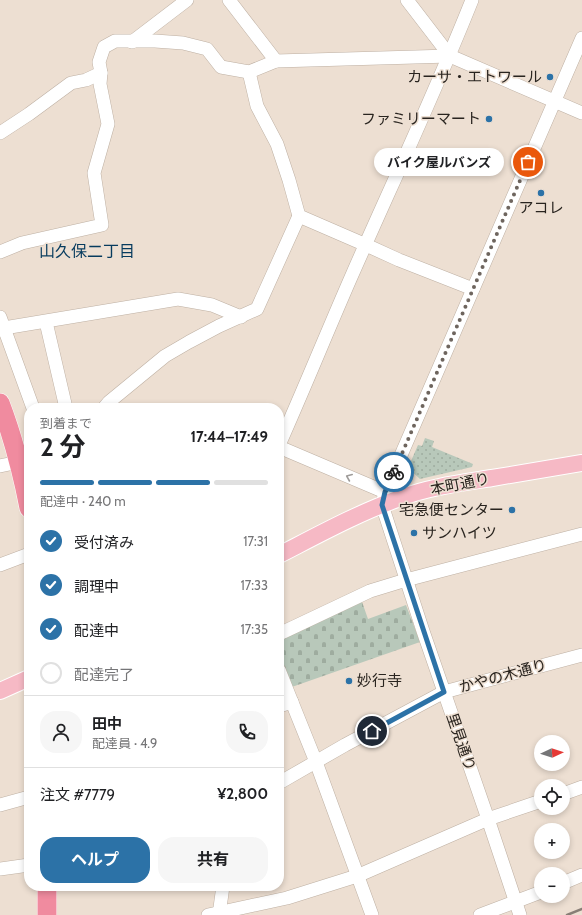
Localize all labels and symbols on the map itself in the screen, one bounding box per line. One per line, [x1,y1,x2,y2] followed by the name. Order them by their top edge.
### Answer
[407,68,542,86] place label: カーサ・エトワール
[545,72,555,82] marker: カーサ・エトワール
[361,110,481,128] place label: ファミリーマート
[484,114,494,124] marker: ファミリーマート
[511,145,545,179] pin
[374,148,504,176] callout: バイク屋ルバンズ
[536,188,546,198] marker: アコレ
[518,199,564,217] place label: アコレ
[39,242,135,261] district label: 山久保二丁目
[374,452,414,492] courier
[429,469,491,499] street label: 本町通り
[346,473,353,481] one-way arrow
[399,501,504,519] place label: 宅急便センター
[507,505,517,515] marker: 宅急便センター
[422,524,497,542] place label: サンハイツ
[409,528,419,538] marker: サンハイツ
[457,656,549,696] street label: かやの木通り
[357,672,402,690] place label: 妙行寺
[344,676,354,686] marker: 妙行寺
[443,711,479,773] street label: 里見通り
[355,714,389,748] pin
[534,735,570,771] north arrow

